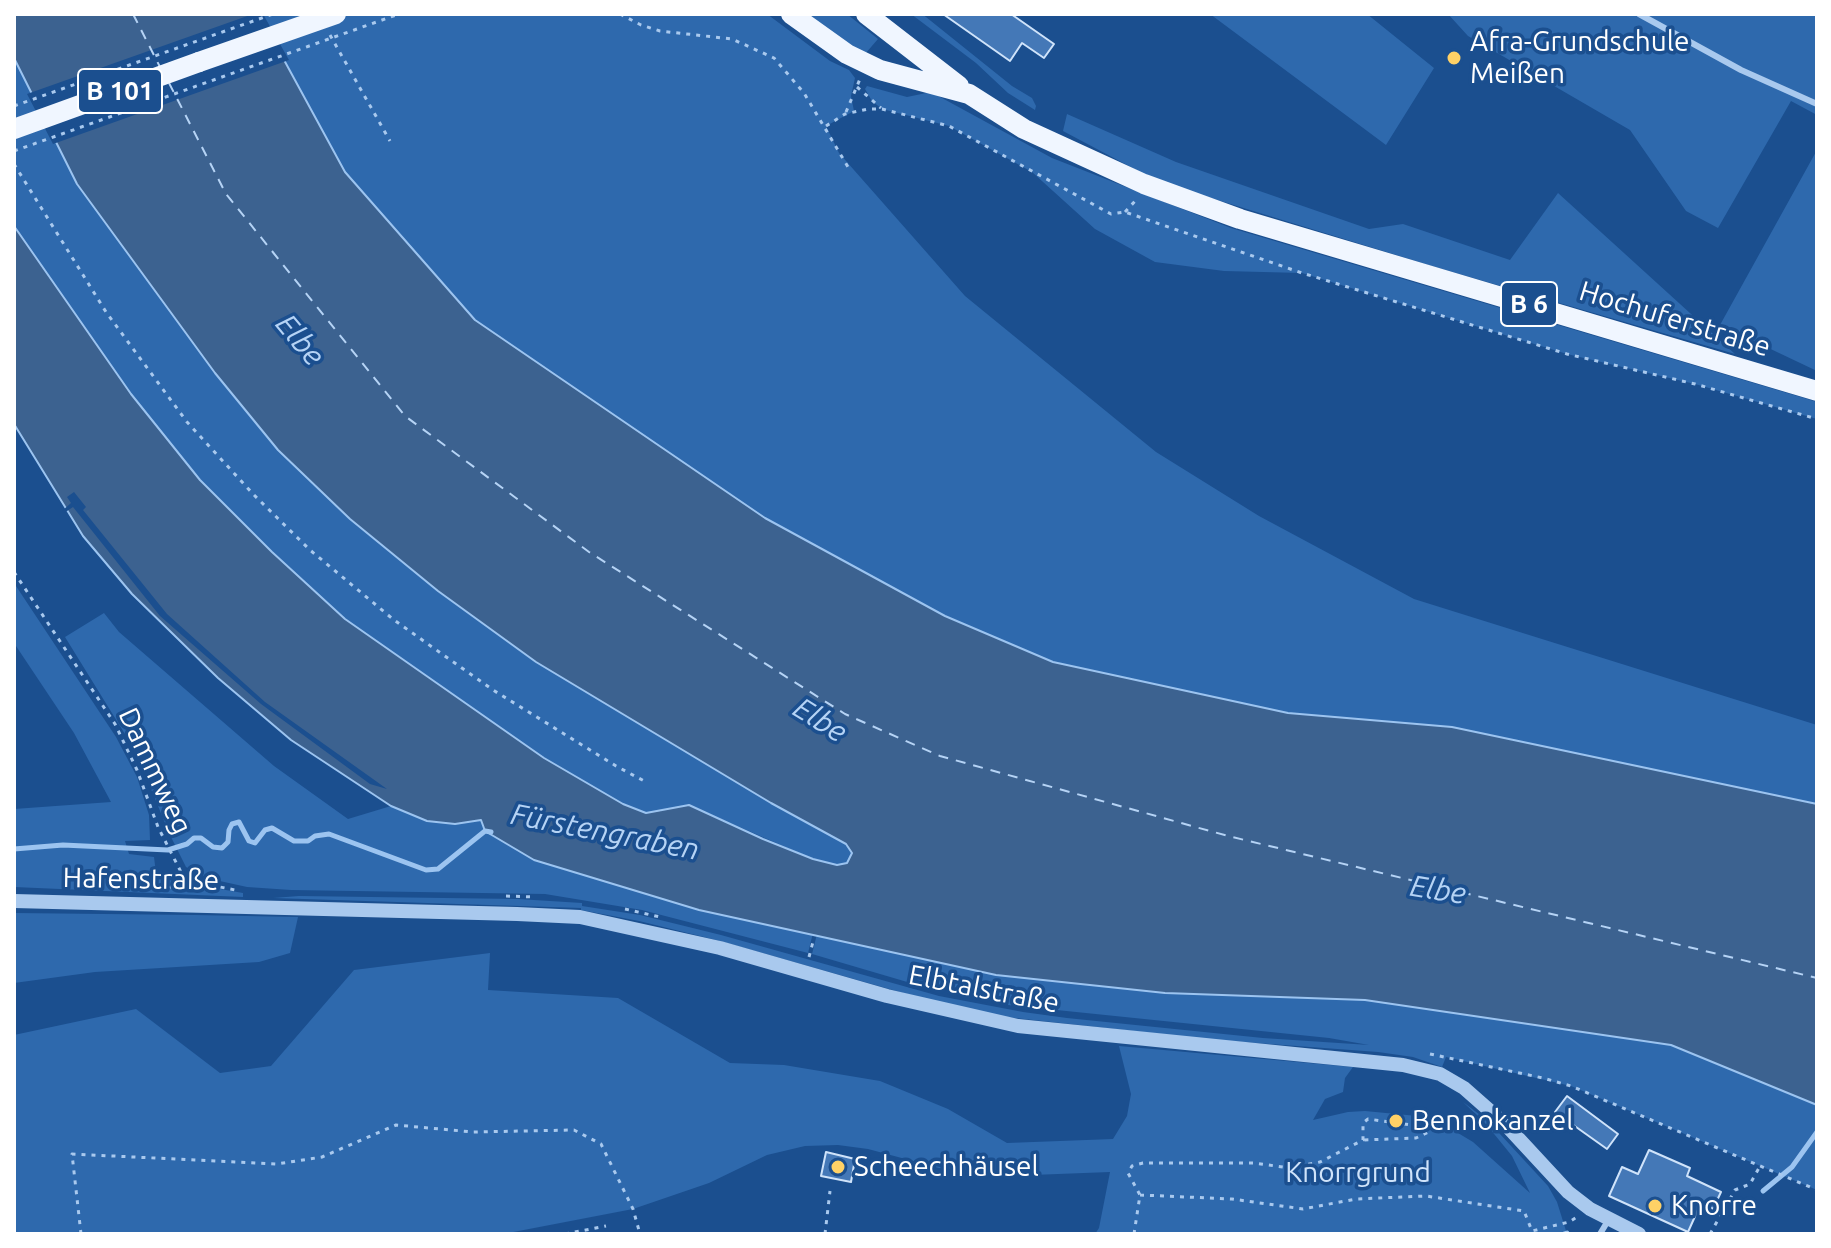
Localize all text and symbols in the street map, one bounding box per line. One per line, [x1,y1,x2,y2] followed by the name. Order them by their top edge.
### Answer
[1470,25,1689,91] place label: Afra-Grundschule Meißen
[1445,49,1463,67] marker: Afra-Grundschule Meißen
[78,69,162,113] road number: B 101
[1575,274,1775,364] street label: Hochuferstraße
[1501,282,1557,326] road number: B 6
[268,307,332,373] water label: Elbe
[787,690,853,750] water label: Elbe
[111,702,199,840] street label: Dammweg
[508,796,702,868] water label: Fürstengraben
[62,861,220,897] street label: Hafenstraße
[1407,868,1469,912] water label: Elbe
[906,958,1062,1020] street label: Elbtalstraße
[1412,1104,1574,1138] place label: Bennokanzel
[1387,1112,1405,1130] marker: Bennokanzel
[854,1150,1039,1184] place label: Scheechhäusel
[1285,1156,1431,1190] park label: Knorrgrund
[829,1158,847,1176] marker: Scheechhäusel
[1671,1189,1757,1223] place label: Knorre
[1646,1197,1664,1215] marker: Knorre

